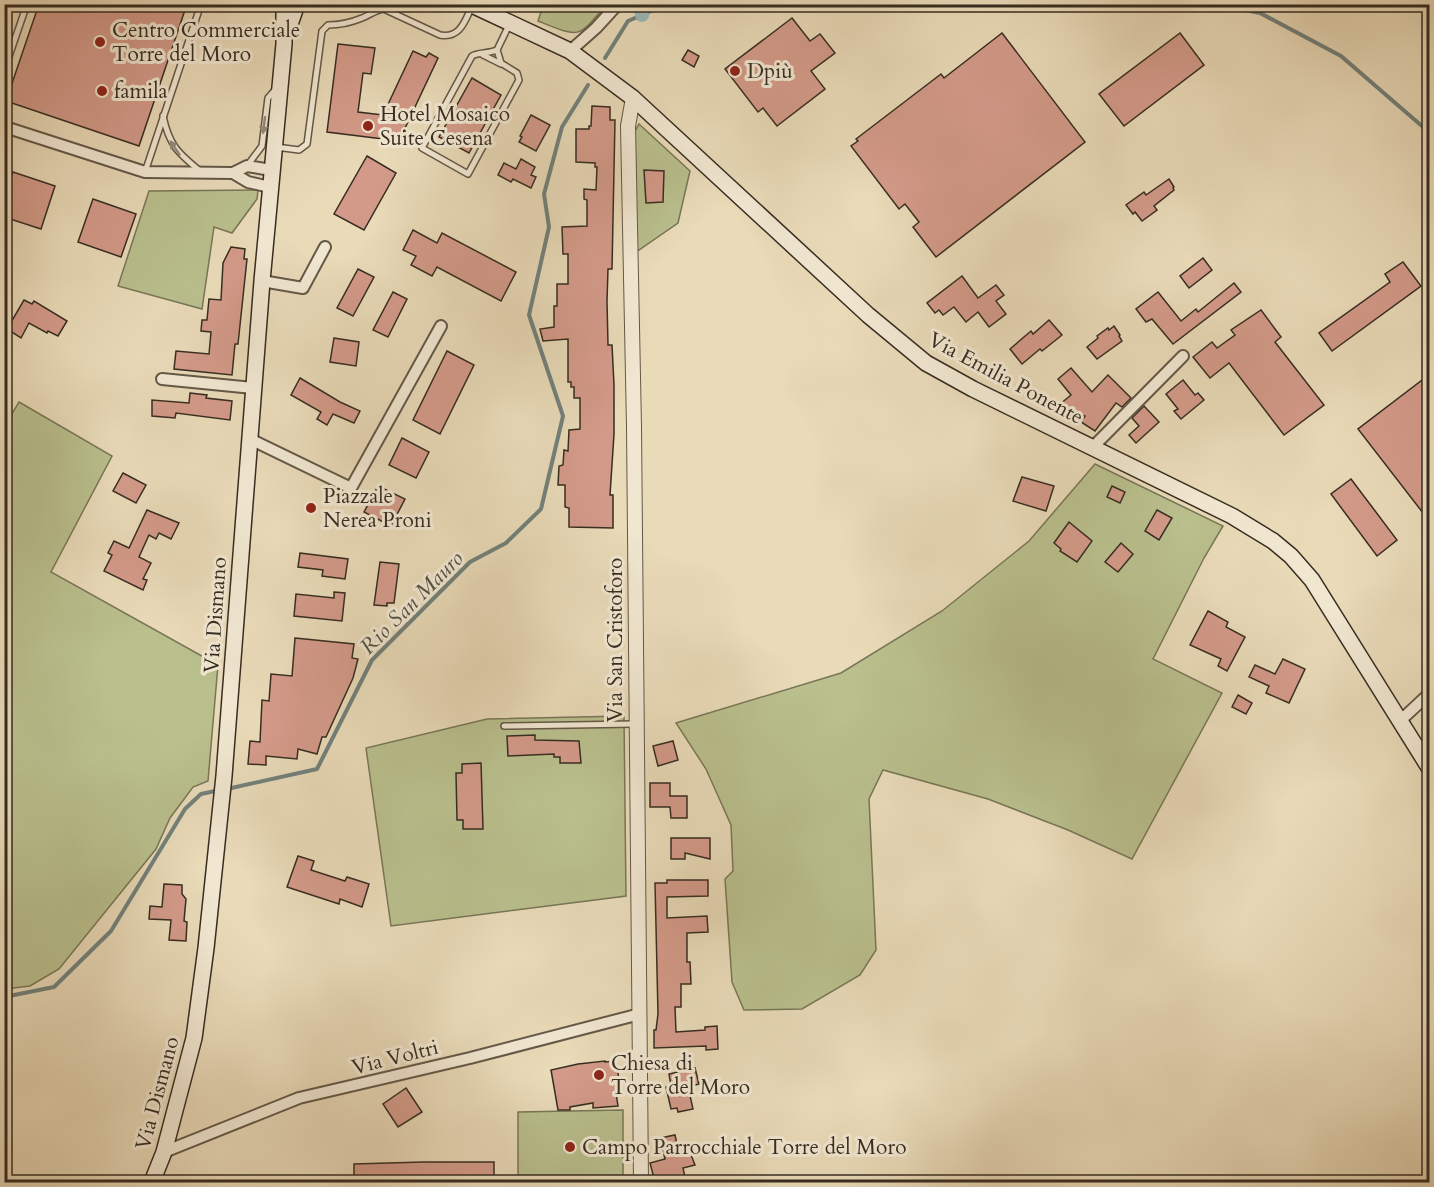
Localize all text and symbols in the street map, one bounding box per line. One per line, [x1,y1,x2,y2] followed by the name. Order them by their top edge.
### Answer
[112,16,300,69] place label: Centro Commerciale Torre del Moro
[93,35,107,49] marker: Centro Commerciale Torre del Moro
[747,57,793,86] place label: Dpiù
[728,64,742,78] marker: Dpiù
[114,77,168,106] place label: famila
[95,84,109,98] marker: famila
[380,100,510,153] place label: Hotel Mosaico Suite Cesena
[260,116,269,135] one-way arrow
[361,119,375,133] marker: Hotel Mosaico Suite Cesena
[170,139,181,156] one-way arrow
[923,325,1089,432] street label: Via Emilia Ponente
[323,482,432,535] place label: Piazzale Nerea Proni
[304,501,318,515] marker: Piazzale Nerea Proni
[353,544,470,661] water label: Rio San Mauro
[197,556,234,674] street label: Via Dismano
[601,558,630,722] street label: Via San Cristoforo
[128,1033,187,1153] street label: Via Dismano
[349,1033,442,1082] street label: Via Voltri
[611,1049,750,1102] place label: Chiesa di Torre del Moro
[592,1068,606,1082] marker: Chiesa di Torre del Moro
[582,1133,907,1162] place label: Campo Parrocchiale Torre del Moro
[563,1140,577,1154] marker: Campo Parrocchiale Torre del Moro

